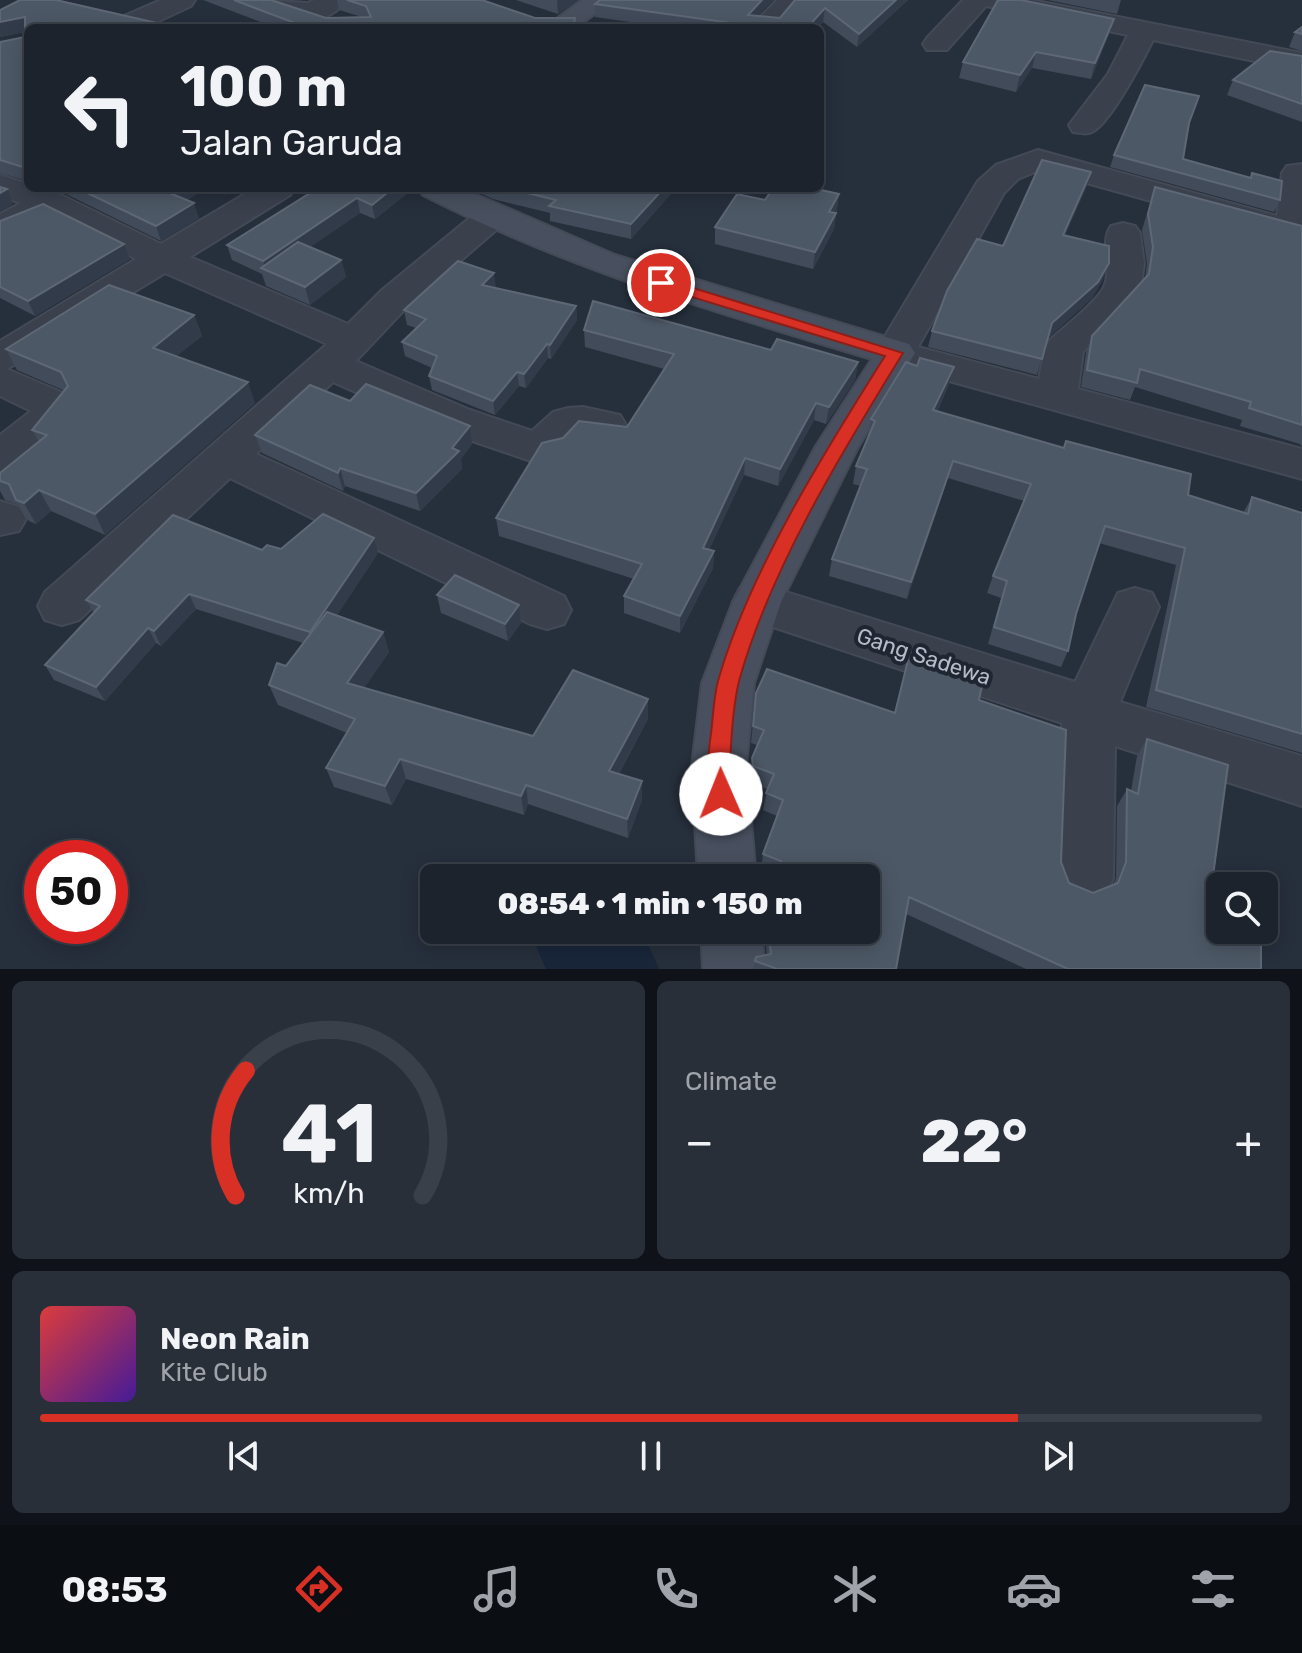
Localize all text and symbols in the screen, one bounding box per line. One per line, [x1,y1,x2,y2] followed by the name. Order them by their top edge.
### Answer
[180,54,347,120] text: 100 m
[48,56,152,160] icon: left
[180,121,403,164] text: Jalan Garuda
[627,249,695,317] pin
[639,261,683,305] icon: arrive
[853,622,994,691] street label: Gang Sadewa
[679,752,763,836] position arrow
[24,840,128,944] speed limit sign: 50
[1206,872,1278,944] map controls
[1206,872,1278,944] button: search
[497,886,803,922] text: 08:54 · 1 min · 150 m
[685,1066,777,1097] text: Climate
[280,1084,377,1183] text: 41
[921,1106,1027,1177] text: 22°
[685,1116,714,1168] text: −
[1235,1116,1262,1168] text: +
[293,1176,364,1210] text: km/h
[160,1321,310,1357] text: Neon Rain
[160,1357,268,1388] text: Kite Club
[222,1434,266,1478] icon: previous
[629,1434,673,1478] icon: pause
[1036,1434,1080,1478] icon: next
[291,1561,347,1617] icon: directions
[469,1561,525,1617] icon: music
[648,1561,704,1617] icon: phone
[827,1561,883,1617] icon: climate
[1006,1561,1062,1617] icon: car
[1185,1561,1241,1617] icon: filters
[61,1568,168,1611] text: 08:53

